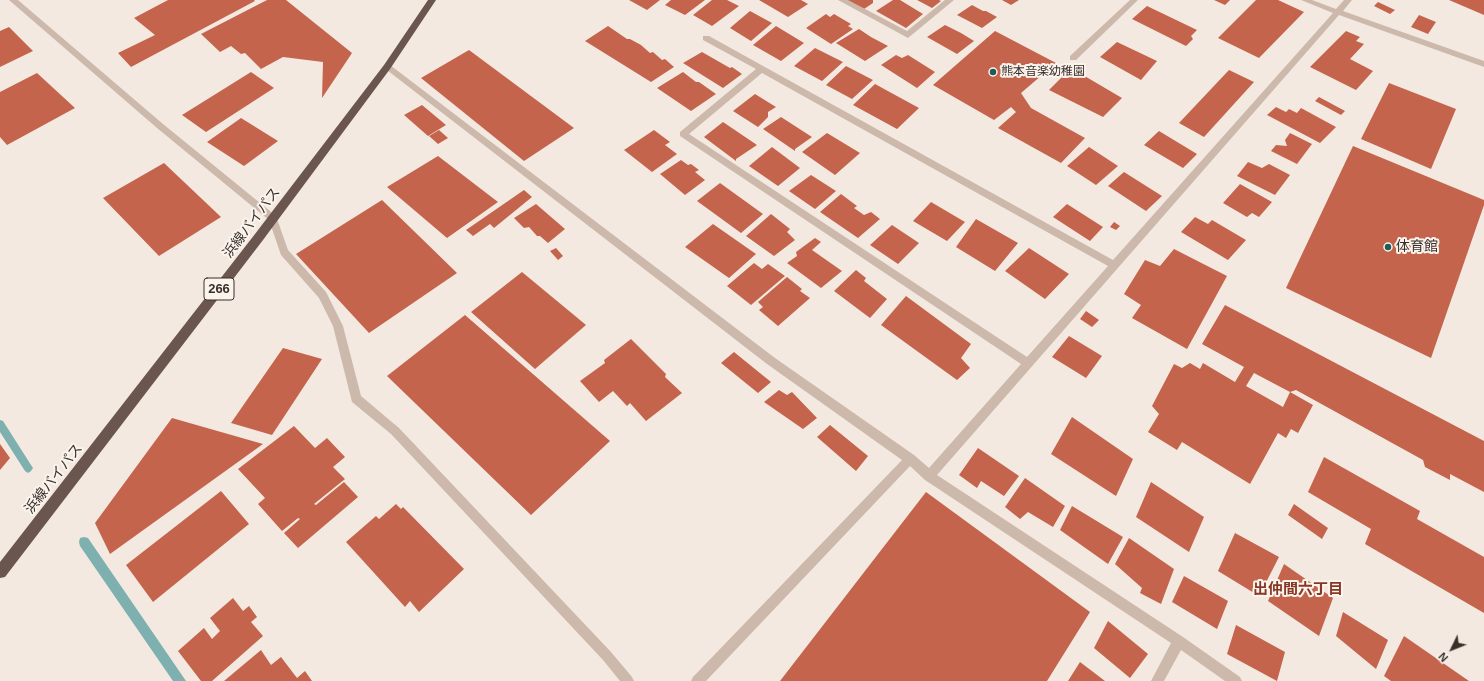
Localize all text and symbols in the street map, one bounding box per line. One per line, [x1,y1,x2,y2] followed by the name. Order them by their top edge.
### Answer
[1001,65,1085,79] place label: 熊本音楽幼稚園
[988,67,998,77] marker: 熊本音楽幼稚園
[220,184,284,262] street label: 浜線バイパス
[1396,239,1438,255] place label: 体育館
[1383,242,1393,252] marker: 体育館
[204,278,234,300] road number: 266
[22,441,86,517] street label: 浜線バイパス
[1253,581,1343,599] district label: 出仲間六丁目
[1432,629,1472,669] north arrow
[1436,650,1450,664] text: N

